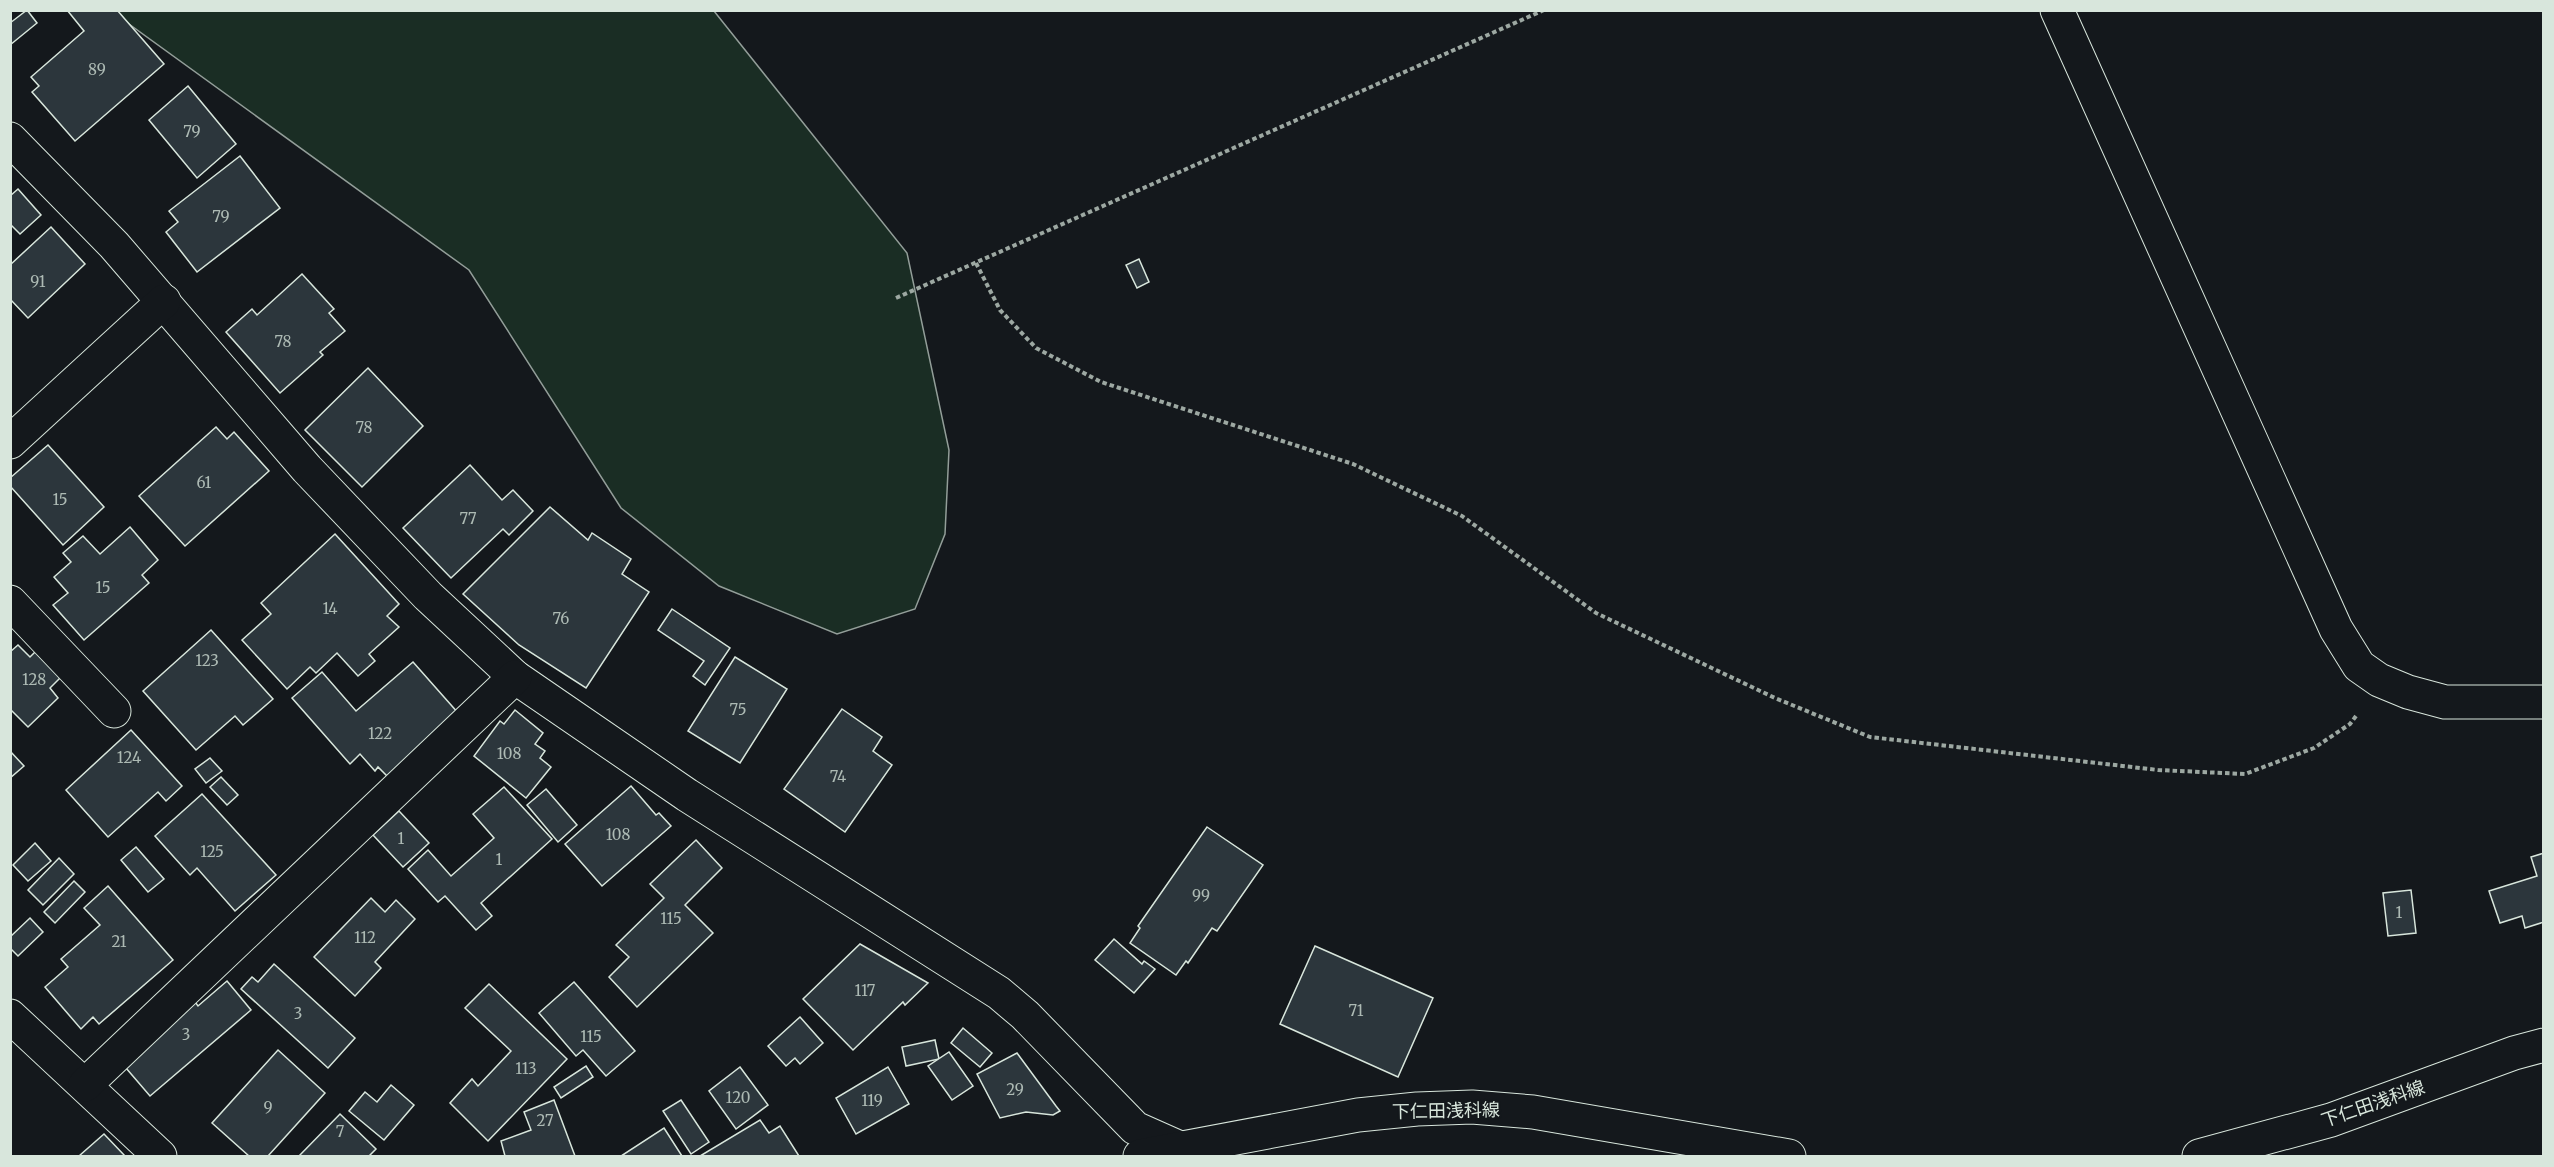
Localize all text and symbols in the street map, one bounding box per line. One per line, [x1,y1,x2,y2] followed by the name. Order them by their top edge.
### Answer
[88,60,106,79] house number: 89
[183,122,201,141] house number: 79
[212,207,230,226] house number: 79
[30,272,46,291] house number: 91
[274,332,292,351] house number: 78
[355,418,373,437] house number: 78
[197,473,212,492] house number: 61
[52,490,68,509] house number: 15
[459,509,477,528] house number: 77
[95,578,111,597] house number: 15
[322,599,338,618] house number: 14
[553,609,569,628] house number: 76
[195,651,219,670] house number: 123
[22,670,46,689] house number: 128
[730,700,746,719] house number: 75
[368,724,392,743] house number: 122
[497,744,521,763] house number: 108
[117,748,141,767] house number: 124
[830,767,846,786] house number: 74
[606,825,630,844] house number: 108
[398,829,405,848] house number: 1
[200,842,224,861] house number: 125
[496,850,503,869] house number: 1
[1192,886,1210,905] house number: 99
[2396,903,2403,922] house number: 1
[660,909,682,928] house number: 115
[354,928,376,947] house number: 112
[111,932,127,951] house number: 21
[855,981,876,1000] house number: 117
[1348,1001,1364,1020] house number: 71
[294,1004,302,1023] house number: 3
[182,1025,190,1044] house number: 3
[580,1027,602,1046] house number: 115
[515,1059,537,1078] house number: 113
[2318,1075,2428,1132] street label: 下仁田浅科線
[1006,1080,1024,1099] house number: 29
[726,1088,750,1107] house number: 120
[861,1091,883,1110] house number: 119
[263,1098,273,1117] house number: 9
[1392,1098,1500,1123] street label: 下仁田浅科線
[537,1111,554,1130] house number: 27
[336,1122,345,1141] house number: 7

